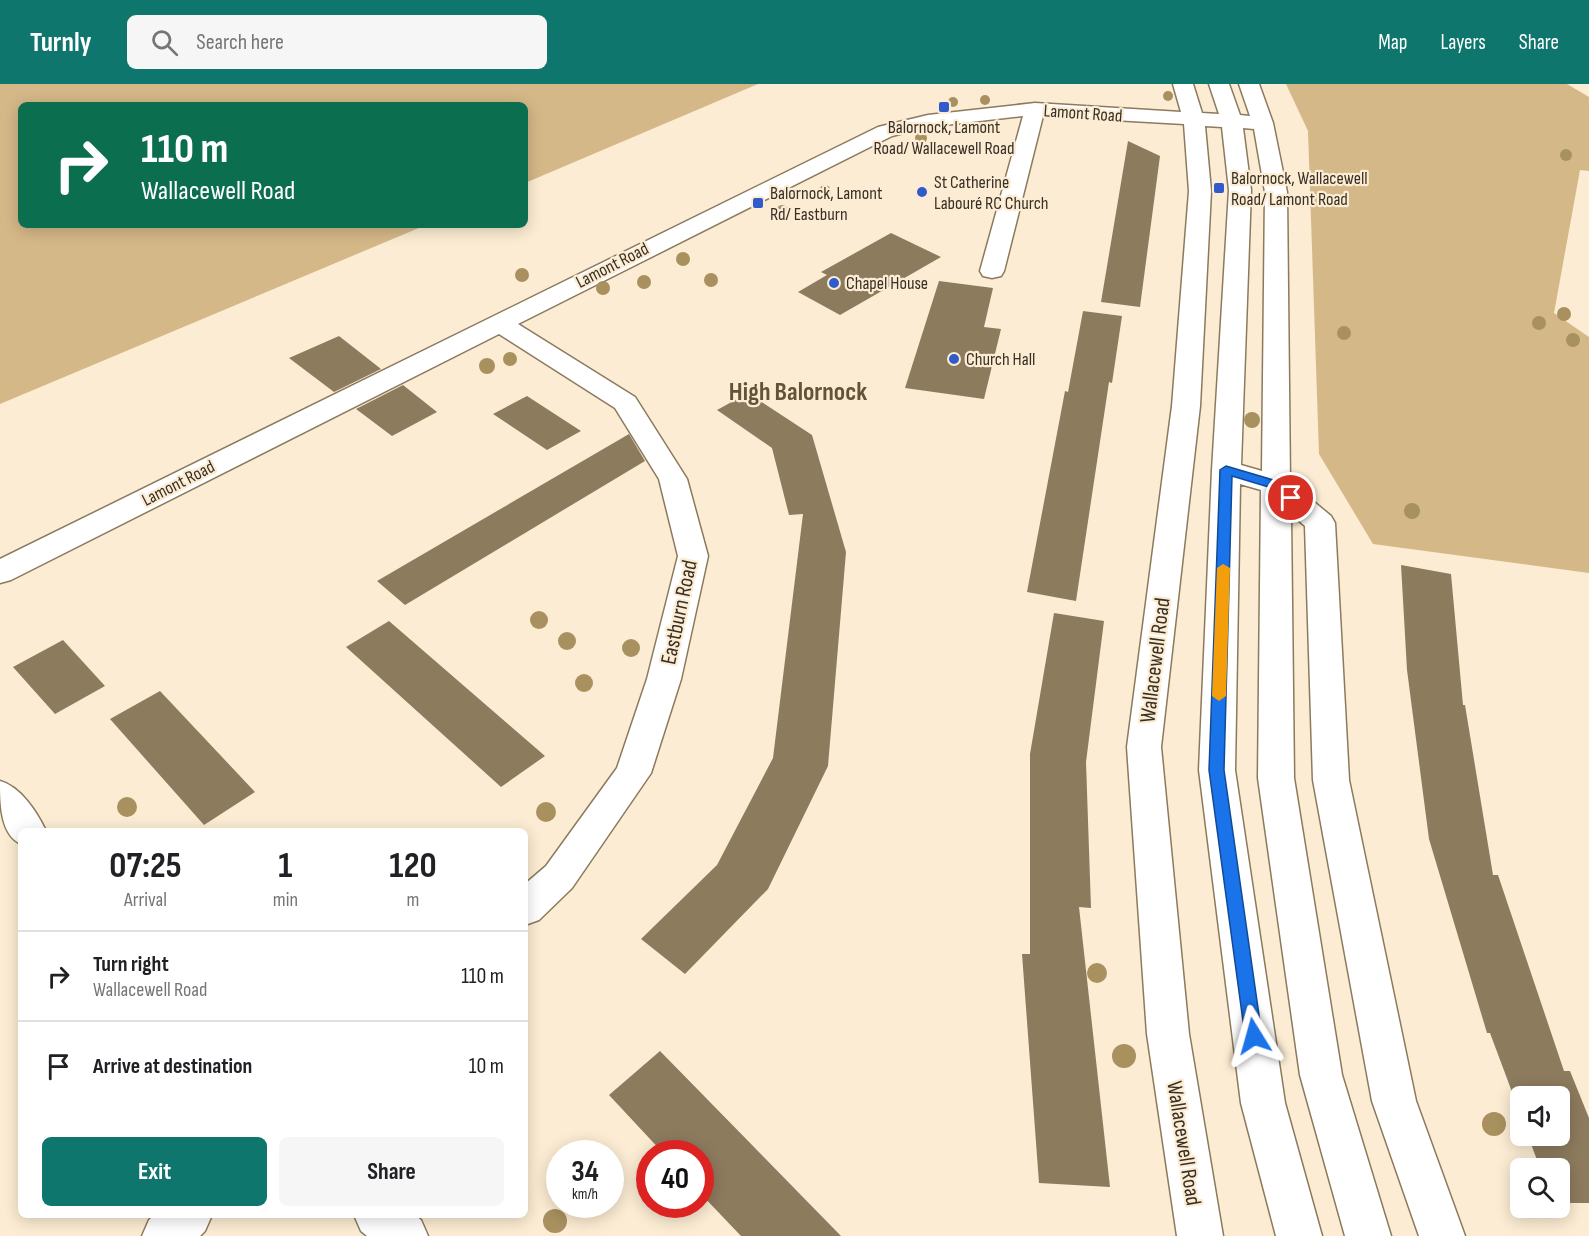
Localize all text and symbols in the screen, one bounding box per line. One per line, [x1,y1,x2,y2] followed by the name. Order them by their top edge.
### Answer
[127,15,547,69] search box
[30,26,91,59] text: Turnly
[148,26,181,59] icon: search
[196,29,284,56] text: Search here
[1378,30,1407,55] text: Map
[1440,30,1486,55] text: Layers
[1519,30,1559,55] text: Share
[937,100,951,114] marker: Balornock, Lamont Road/ Wallacewell Road
[1043,100,1123,127] street label: Lamont Road
[874,117,1015,159] place label: Balornock, Lamont Road/ Wallacewell Road
[141,124,228,175] text: 110 m
[42,126,120,204] icon: right
[1231,168,1368,210] place label: Balornock, Wallacewell Road/ Lamont Road
[934,172,1049,214] place label: St Catherine Labouré RC Church
[141,175,295,207] text: Wallacewell Road
[1212,181,1226,195] marker: Balornock, Wallacewell Road/ Lamont Road
[770,183,883,225] place label: Balornock, Lamont Rd/ Eastburn
[915,185,929,199] marker: St Catherine Labouré RC Church
[751,196,765,210] marker: Balornock, Lamont Rd/ Eastburn
[572,238,652,293] street label: Lamont Road
[846,273,928,294] place label: Chapel House
[827,276,841,290] marker: Chapel House
[966,349,1035,370] place label: Church Hall
[947,352,961,366] marker: Church Hall
[729,377,867,408] district label: High Balornock
[138,456,218,511] street label: Lamont Road
[1265,472,1316,523] pin
[1274,481,1307,514] icon: arrive
[655,558,704,667] street label: Eastburn Road
[1134,596,1177,724] street label: Wallacewell Road
[109,845,182,888] text: 07:25
[278,845,292,888] text: 1
[389,845,437,888] text: 120
[124,888,167,912] text: Arrival
[273,888,298,912] text: min
[407,888,419,912] text: m
[93,951,169,978] text: Turn right
[42,960,75,993] icon: right
[461,963,504,990] text: 110 m
[93,978,207,1002] text: Wallacewell Road
[1222,1004,1286,1068] position arrow
[42,1050,75,1083] icon: arrive
[93,1053,252,1080] text: Arrive at destination
[469,1053,504,1080] text: 10 m
[1160,1079,1207,1207] street label: Wallacewell Road
[1510,1086,1570,1218] map controls
[1510,1086,1570,1146] button: sound
[42,1137,267,1206] button: Exit
[279,1137,504,1206] button: Share
[636,1140,714,1218] speed limit sign: 40
[571,1154,599,1190] text: 34
[1510,1158,1570,1218] button: search
[572,1185,598,1204] text: km/h

